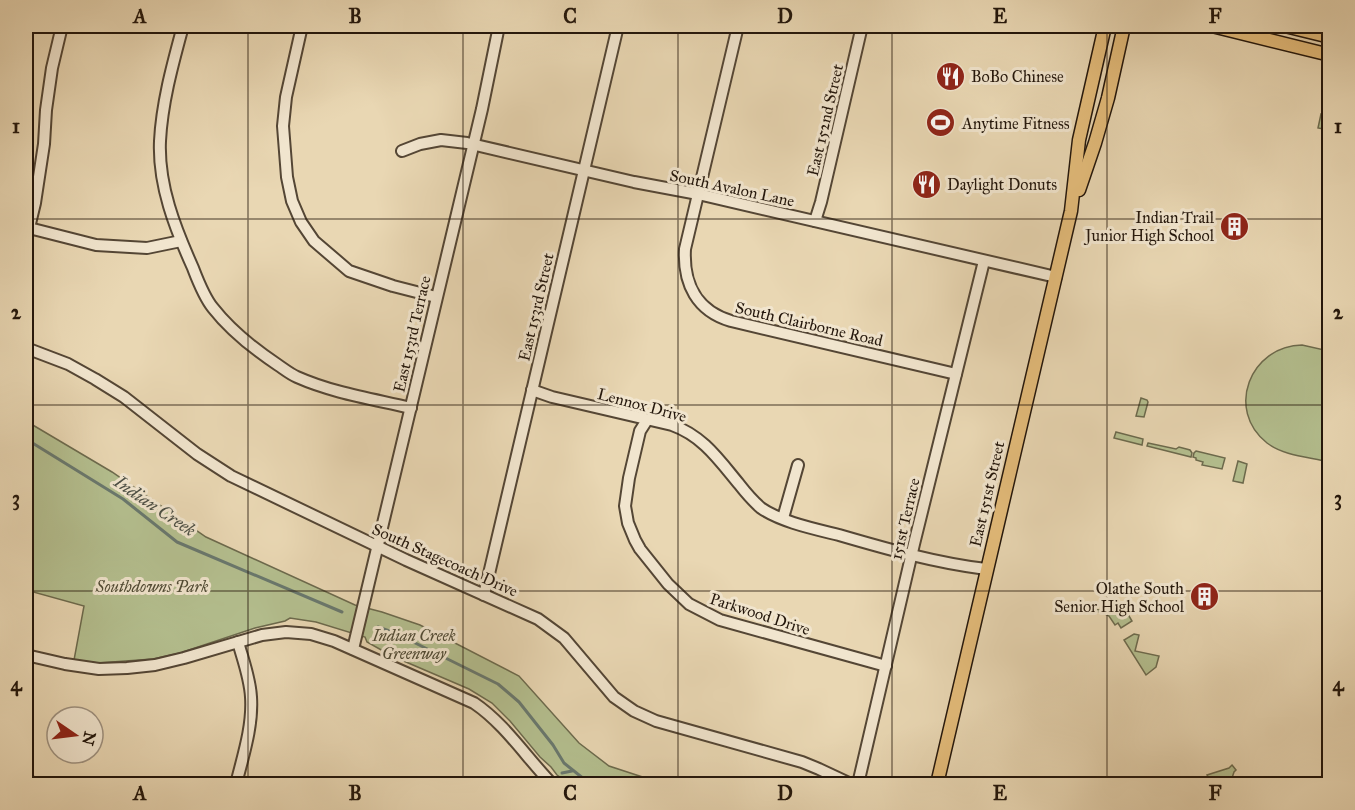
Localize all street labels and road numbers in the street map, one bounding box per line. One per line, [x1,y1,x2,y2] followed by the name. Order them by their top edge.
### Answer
[803,62,847,178] street label: East 152nd Street
[668,166,796,211] street label: South Avalon Lane
[514,251,558,363] street label: East 153rd Street
[389,274,435,394] street label: East 153rd Terrace
[733,298,885,350] street label: South Clairborne Road
[595,384,689,426] street label: Lennox Drive
[966,439,1008,549] street label: East 151st Street
[886,476,924,562] street label: 151st Terrace
[369,519,521,602] street label: South Stagecoach Drive
[708,589,813,639] street label: Parkwood Drive

